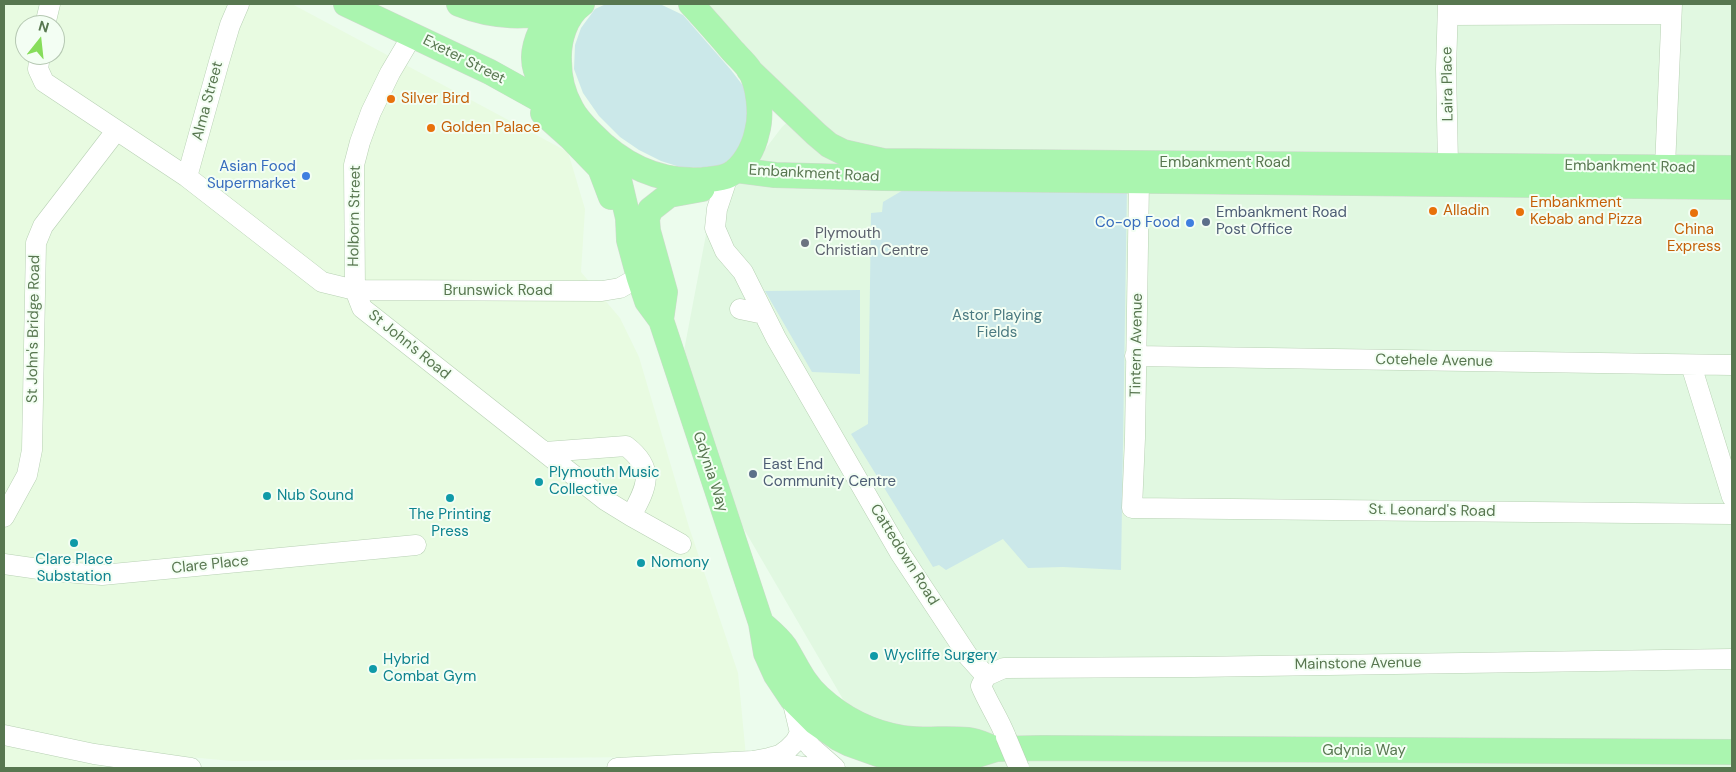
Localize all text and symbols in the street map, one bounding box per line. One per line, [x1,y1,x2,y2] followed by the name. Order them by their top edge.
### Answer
[15,15,65,65] north arrow
[36,16,51,37] text: N
[420,32,508,88] street label: Exeter Street
[1438,47,1458,121] street label: Laira Place
[189,59,227,143] street label: Alma Street
[401,90,470,108] place label: Silver Bird
[385,93,397,105] marker: Silver Bird
[441,119,540,137] place label: Golden Palace
[425,122,437,134] marker: Golden Palace
[1160,154,1290,172] street label: Embankment Road
[1564,157,1696,177] street label: Embankment Road
[207,158,296,193] place label: Asian Food Supermarket
[748,162,880,186] street label: Embankment Road
[345,165,365,267] street label: Holborn Street
[300,170,312,182] marker: Asian Food Supermarket
[1530,194,1642,229] place label: Embankment Kebab and Pizza
[1443,202,1489,220] place label: Alladin
[1216,204,1347,239] place label: Embankment Road Post Office
[1427,205,1439,217] marker: Alladin
[1514,206,1526,218] marker: Embankment Kebab and Pizza
[1688,207,1700,219] marker: China Express
[1095,214,1180,232] place label: Co-op Food
[1200,216,1212,228] marker: Embankment Road Post Office
[1184,217,1196,229] marker: Co-op Food
[1667,221,1721,256] place label: China Express
[815,225,929,260] place label: Plymouth Christian Centre
[799,237,811,249] marker: Plymouth Christian Centre
[24,255,44,403] street label: St John's Bridge Road
[443,282,553,300] street label: Brunswick Road
[1127,293,1147,397] street label: Tintern Avenue
[364,306,454,384] street label: St John's Road
[952,307,1042,342] park label: Astor Playing Fields
[1375,351,1493,371] street label: Cotehele Avenue
[689,429,731,515] street label: Gdynia Way
[763,456,896,491] place label: East End Community Centre
[549,464,660,499] place label: Plymouth Music Collective
[747,468,759,480] marker: East End Community Centre
[533,476,545,488] marker: Plymouth Music Collective
[277,487,354,505] place label: Nub Sound
[261,490,273,502] marker: Nub Sound
[444,492,456,504] marker: The Printing Press
[866,501,942,609] street label: Cattedown Road
[1368,501,1496,521] street label: St. Leonard's Road
[409,506,491,541] place label: The Printing Press
[68,537,80,549] marker: Clare Place Substation
[35,551,113,586] place label: Clare Place Substation
[171,552,249,578] street label: Clare Place
[651,554,709,572] place label: Nomony
[635,557,647,569] marker: Nomony
[884,647,997,665] place label: Wycliffe Surgery
[868,650,880,662] marker: Wycliffe Surgery
[383,651,476,686] place label: Hybrid Combat Gym
[1294,654,1422,674] street label: Mainstone Avenue
[367,663,379,675] marker: Hybrid Combat Gym
[1322,742,1406,760] street label: Gdynia Way

